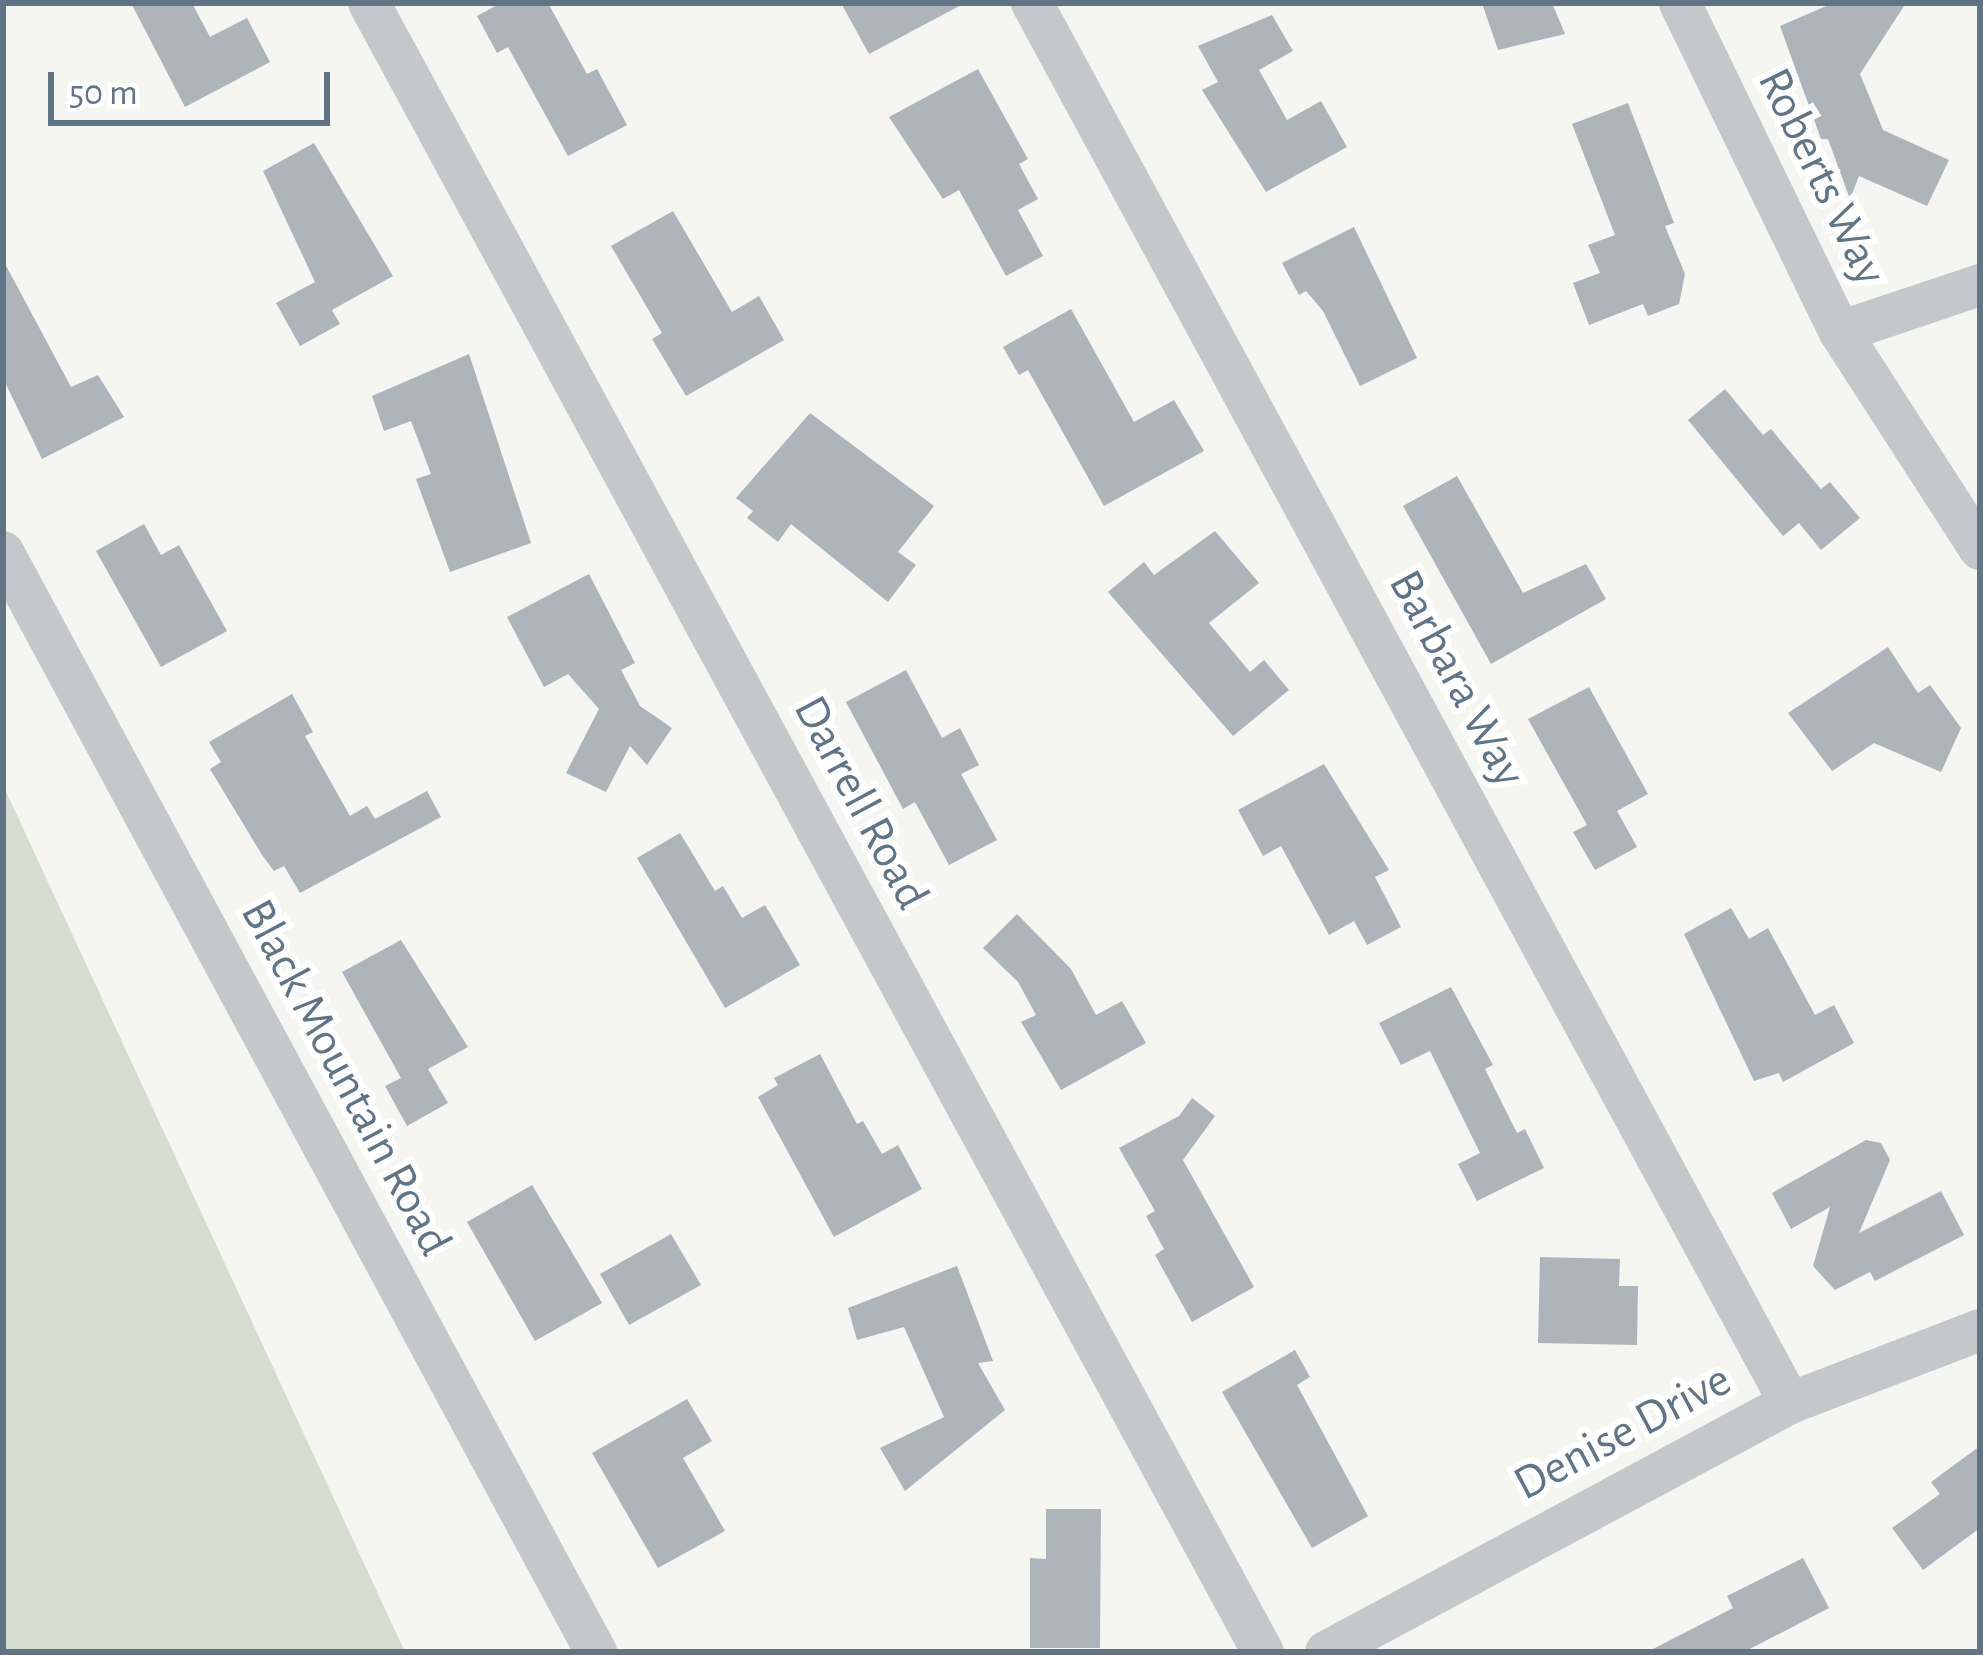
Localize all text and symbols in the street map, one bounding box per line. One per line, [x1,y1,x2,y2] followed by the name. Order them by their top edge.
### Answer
[54,48,336,122] scale bar
[1744,59,1898,295] street label: Roberts Way
[69,75,138,111] text: 50 m
[1375,561,1537,797] street label: Barbara Way
[780,687,940,919] street label: Darrell Road
[227,890,463,1266] street label: Black Mountain Road
[1505,1352,1741,1514] street label: Denise Drive

